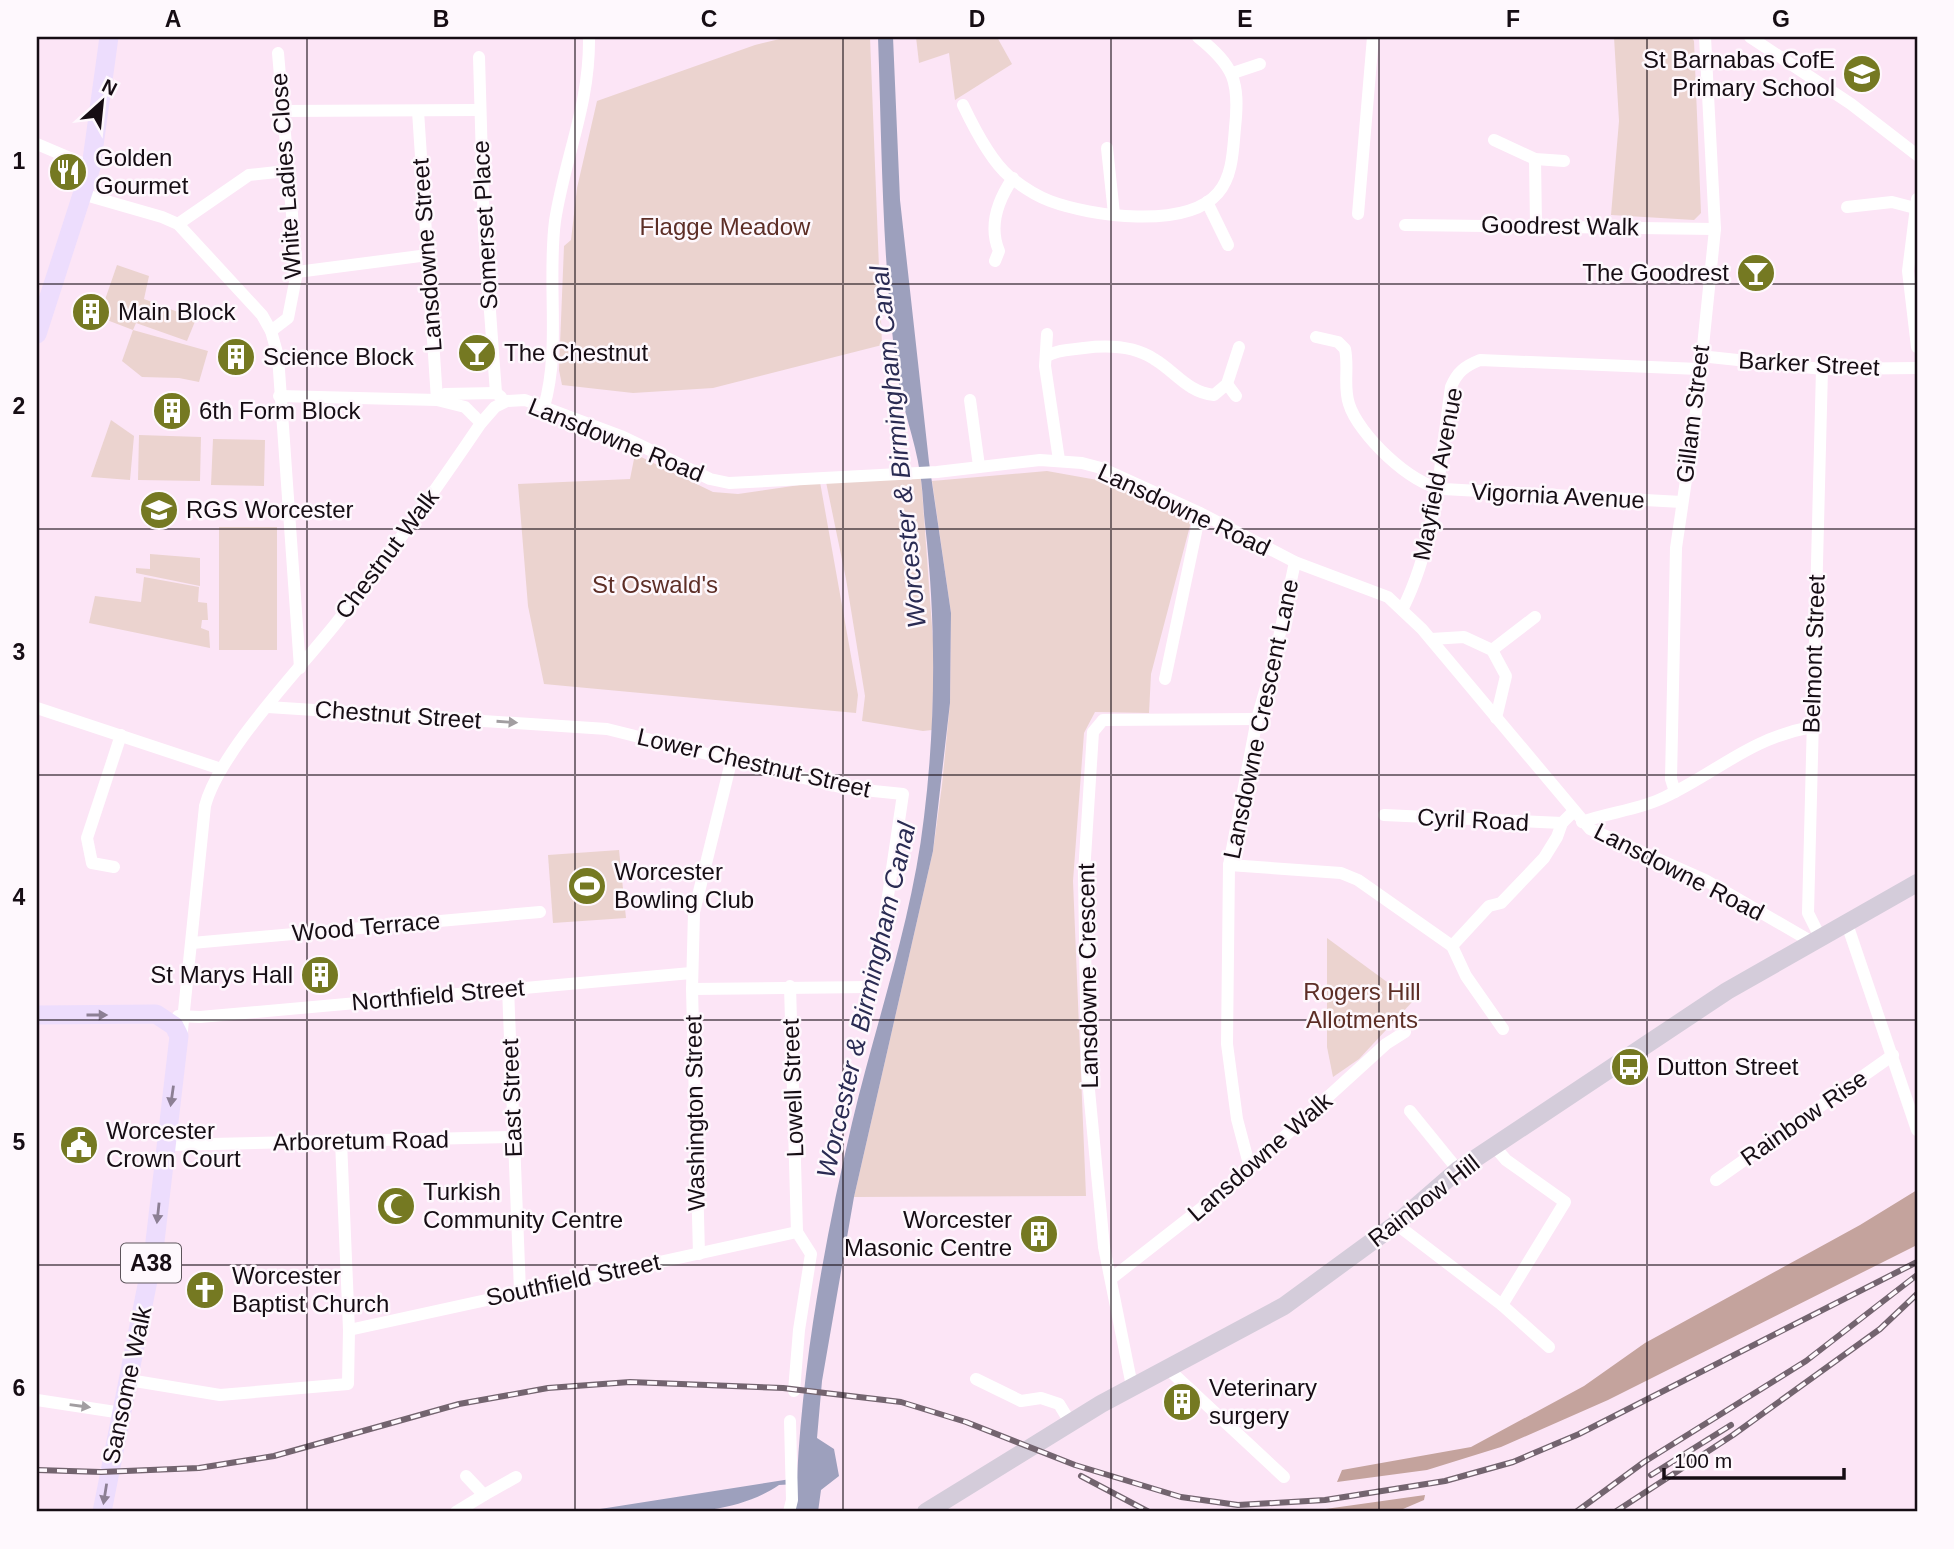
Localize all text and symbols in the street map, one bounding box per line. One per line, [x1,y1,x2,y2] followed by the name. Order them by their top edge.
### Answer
[165,6,181,32] text: A
[433,6,449,32] text: B
[701,6,717,32] text: C
[969,6,985,32] text: D
[1237,6,1253,32] text: E
[1506,6,1520,32] text: F
[1772,6,1790,32] text: G
[1643,46,1835,101] place label: St Barnabas CofE Primary School
[1841,53,1883,95] school or university icon: St Barnabas CofE Primary School
[66,66,136,136] north arrow
[265,72,306,280] street label: White Ladies Close
[99,75,120,100] text: N
[467,140,502,310] street label: Somerset Place
[95,144,189,199] place label: Golden Gourmet
[13,148,26,174] text: 1
[47,151,89,193] restaurant icon: Golden Gourmet
[406,157,447,352] street label: Lansdowne Street
[1481,211,1640,240] street label: Goodrest Walk
[640,213,811,240] park label: Flagge Meadow
[1735,252,1777,294] bar icon: The Goodrest
[1582,259,1729,286] place label: The Goodrest
[864,263,932,630] water label: Worcester & Birmingham Canal
[70,291,112,333] building icon: Main Block
[118,298,236,325] place label: Main Block
[456,332,498,374] bar icon: The Chestnut
[215,336,257,378] building icon: Science Block
[504,339,648,366] place label: The Chestnut
[263,343,415,370] place label: Science Block
[1671,343,1714,484] street label: Gillam Street
[1738,346,1881,381] street label: Barker Street
[1407,385,1468,563] street label: Mayfield Avenue
[151,390,193,432] building icon: 6th Form Block
[525,392,708,487] street label: Lansdowne Road
[13,393,25,419] text: 2
[199,397,361,424] place label: 6th Form Block
[1094,458,1275,561] street label: Lansdowne Road
[1470,477,1646,514] street label: Vigornia Avenue
[329,483,445,624] street label: Chestnut Walk
[138,489,180,531] school or university icon: RGS Worcester
[186,496,354,523] place label: RGS Worcester
[592,571,718,598] park label: St Oswald's
[1797,574,1830,734] street label: Belmont Street
[1218,576,1303,861] street label: Lansdowne Crescent Lane
[13,639,25,665] text: 3
[314,695,482,734] street label: Chestnut Street
[496,717,518,728] one-way arrow
[635,723,874,803] street label: Lower Chestnut Street
[1416,803,1530,836] street label: Cyril Road
[1590,817,1769,926] street label: Lansdowne Road
[810,818,922,1181] water label: Worcester & Birmingham Canal
[614,858,754,913] place label: Worcester Bowling Club
[1072,863,1103,1089] street label: Lansdowne Crescent
[566,865,608,907] sports icon: Worcester Bowling Club
[13,884,26,910] text: 4
[291,907,441,946] street label: Wood Terrace
[299,954,341,996] building icon: St Marys Hall
[150,961,293,988] place label: St Marys Hall
[350,973,526,1016] street label: Northfield Street
[1303,978,1421,1033] park label: Rogers Hill Allotments
[86,1009,108,1021] one-way arrow
[679,1014,710,1212] street label: Washington Street
[777,1018,808,1158] street label: Lowell Street
[496,1038,527,1158] street label: East Street
[1609,1046,1651,1088] bus stop icon: Dutton Street
[1657,1053,1799,1080] place label: Dutton Street
[1735,1064,1872,1171] street label: Rainbow Rise
[167,1085,178,1107] one-way arrow
[1182,1086,1338,1226] street label: Lansdowne Walk
[106,1117,241,1172] place label: Worcester Crown Court
[58,1124,100,1166] public building icon: Worcester Crown Court
[273,1125,449,1156] street label: Arboretum Road
[13,1129,26,1155] text: 5
[1363,1149,1485,1252] street label: Rainbow Hill
[423,1178,623,1233] place label: Turkish Community Centre
[375,1185,417,1227] mosque icon: Turkish Community Centre
[152,1202,163,1224] one-way arrow
[844,1206,1012,1261] place label: Worcester Masonic Centre
[1018,1213,1060,1255] building icon: Worcester Masonic Centre
[121,1244,181,1282] road number: A38
[483,1248,663,1311] street label: Southfield Street
[232,1262,389,1317] place label: Worcester Baptist Church
[184,1269,226,1311] church icon: Worcester Baptist Church
[97,1303,157,1466] street label: Sansome Walk
[1209,1374,1317,1429] place label: Veterinary surgery
[13,1375,25,1401] text: 6
[1161,1381,1203,1423] building icon: Veterinary surgery
[69,1401,91,1412] one-way arrow
[1664,1437,1844,1481] scale bar
[1674,1449,1732,1472] text: 100 m
[99,1483,110,1505] one-way arrow

